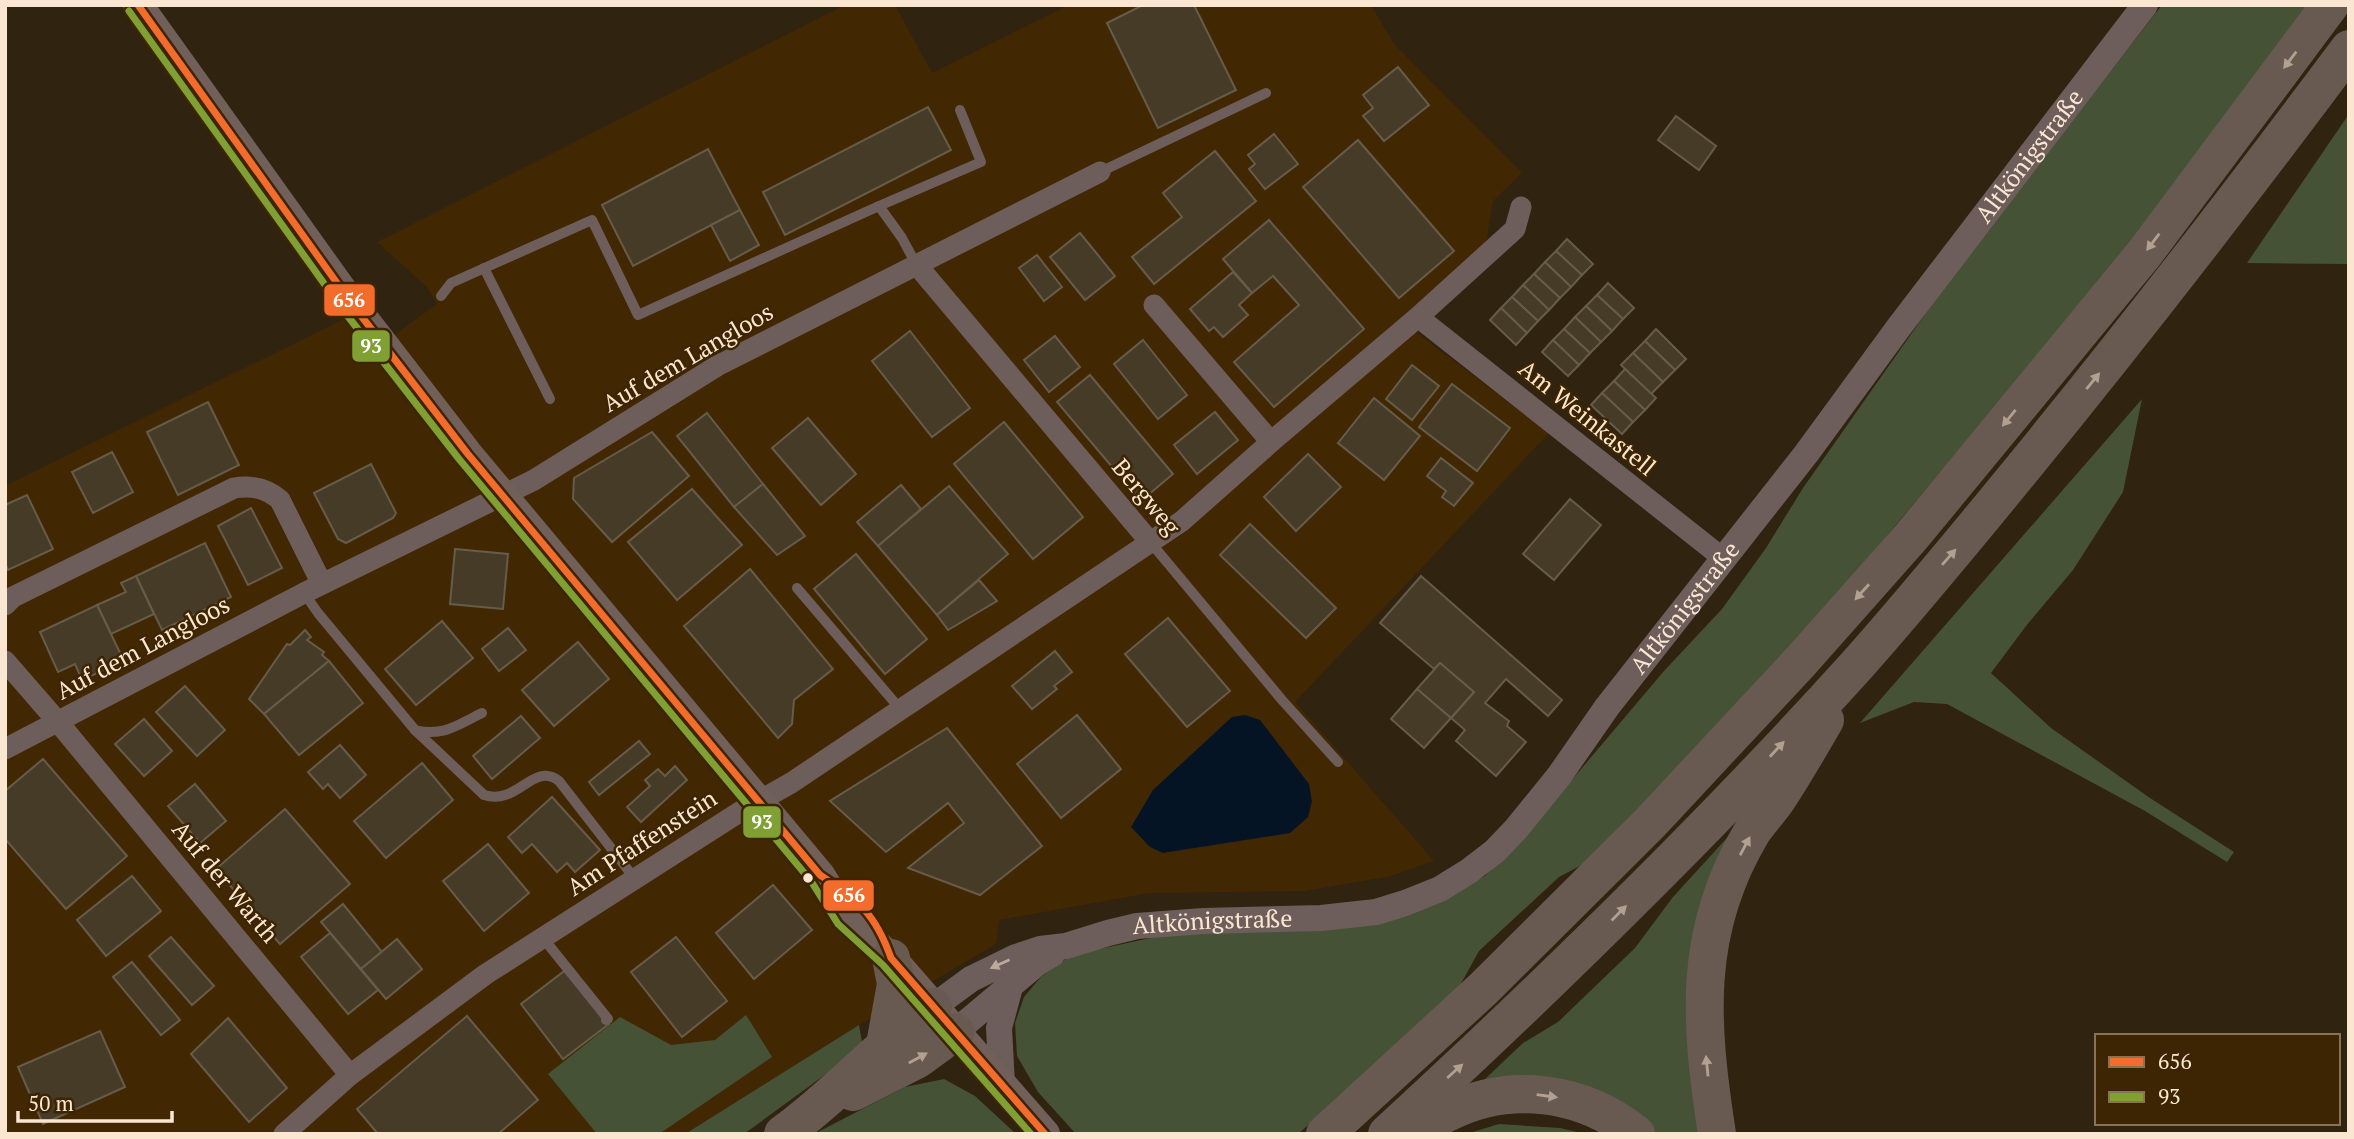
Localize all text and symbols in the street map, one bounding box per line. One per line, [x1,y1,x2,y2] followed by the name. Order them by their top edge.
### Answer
[2283,51,2297,69] one-way arrow
[1967,82,2090,229] street label: Altkönigstraße
[2146,233,2160,251] one-way arrow
[323,283,376,317] line badge: 656
[333,287,365,312] text: 656
[596,295,779,419] street label: Auf dem Langloos
[351,329,391,363] line badge: 93
[360,333,382,358] text: 93
[1512,352,1663,482] street label: Am Weinkastell
[2086,373,2101,391] one-way arrow
[2002,410,2017,427] one-way arrow
[1105,451,1188,542] street label: Bergweg
[1622,534,1746,680] street label: Altkönigstraße
[1941,549,1956,566] one-way arrow
[1855,583,1871,600] one-way arrow
[50,588,235,706] street label: Auf dem Langloos
[1768,741,1785,758] one-way arrow
[560,782,723,903] street label: Am Pfaffenstein
[742,805,782,839] line badge: 93
[751,809,773,834] text: 93
[165,814,286,949] street label: Auf der Warth
[1739,836,1751,856] one-way arrow
[801,871,815,885] unlabelled marker
[822,879,875,912] line badge: 656
[833,882,865,907] text: 656
[1131,902,1293,941] street label: Altkönigstraße
[1610,906,1627,922] one-way arrow
[990,959,1011,970] one-way arrow
[2095,1034,2340,1125] legend
[2158,1047,2192,1075] text: 656
[908,1052,927,1064] one-way arrow
[1701,1055,1712,1077] one-way arrow
[1446,1063,1464,1079] one-way arrow
[18,1080,172,1124] scale bar
[2158,1082,2180,1110] text: 93
[28,1089,74,1117] text: 50 m
[1536,1090,1558,1101] one-way arrow

